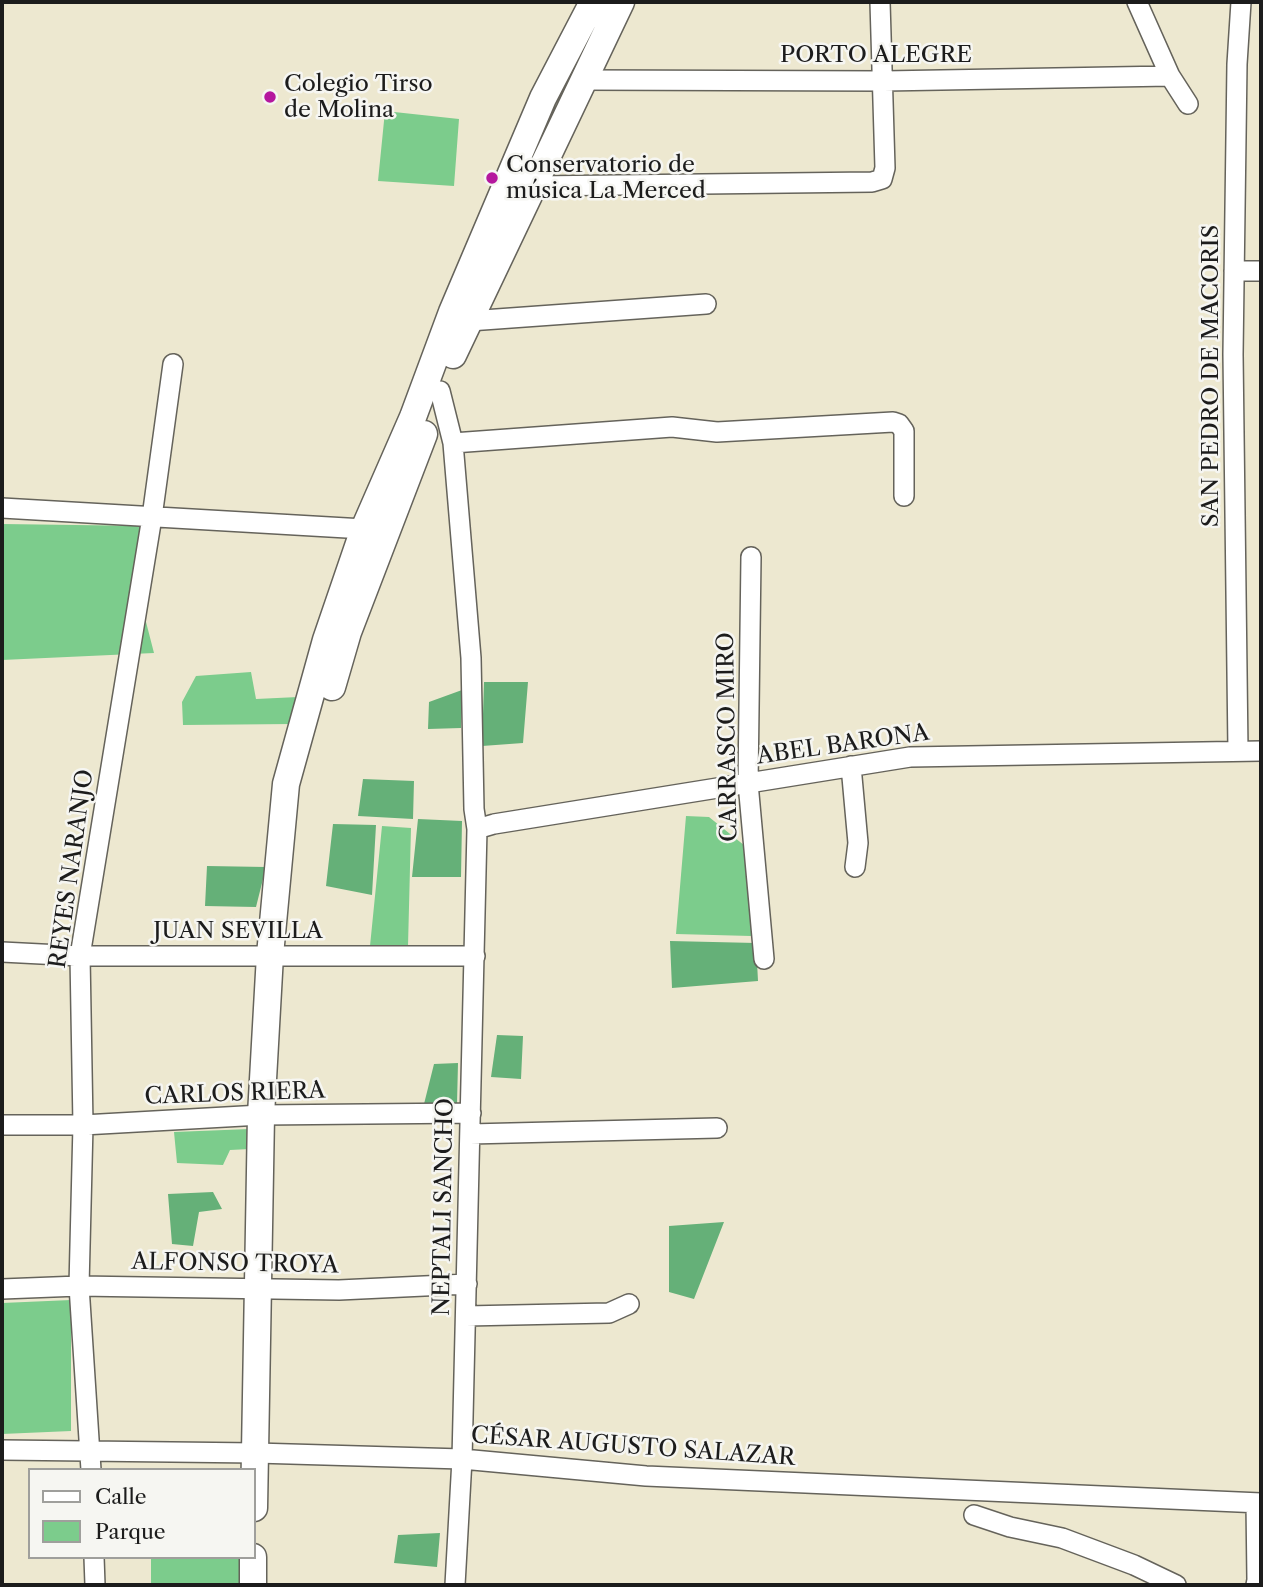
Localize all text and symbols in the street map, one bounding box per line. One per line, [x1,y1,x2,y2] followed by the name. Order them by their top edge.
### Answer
[780,41,972,69] street label: PORTO ALEGRE
[284,70,433,124] place label: Colegio Tirso de Molina
[262,89,278,105] marker: Colegio Tirso de Molina
[506,151,706,205] place label: Conservatorio de música La Merced
[484,170,500,186] marker: Conservatorio de música La Merced
[1197,225,1225,527] street label: SAN PEDRO DE MACORIS
[712,632,744,842] street label: CARRASCO MIRO
[755,719,931,771] street label: ABEL BARONA
[44,768,100,970] street label: REYES NARANJO
[153,917,323,945] street label: JUAN SEVILLA
[144,1077,326,1111] street label: CARLOS RIERA
[428,1098,460,1316] street label: NEPTALI SANCHO
[131,1248,339,1280] street label: ALFONSO TROYA
[470,1422,796,1472] street label: CÉSAR AUGUSTO SALAZAR
[28,1468,256,1559] legend
[95,1484,147,1509] text: Calle
[95,1519,166,1544] text: Parque

